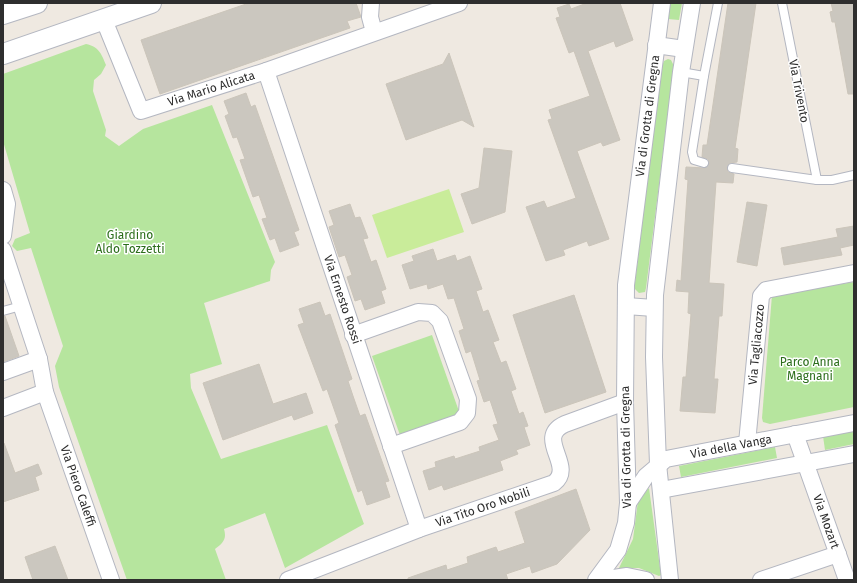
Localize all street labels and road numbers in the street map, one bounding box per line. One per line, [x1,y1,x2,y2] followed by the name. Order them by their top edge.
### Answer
[633,54,662,178] street label: Via di Grotta di Gregna
[786,58,812,124] street label: Via Trivento
[166,68,257,109] street label: Via Mario Alicata
[321,253,364,346] street label: Via Ernesto Rossi
[746,303,767,386] street label: Via Tagliacozzo
[618,386,634,508] street label: Via di Grotta di Gregna
[689,432,773,461] street label: Via della Vanga
[57,444,99,529] street label: Via Piero Caleffi
[434,485,532,530] street label: Via Tito Oro Nobili
[810,493,843,551] street label: Via Mozart

